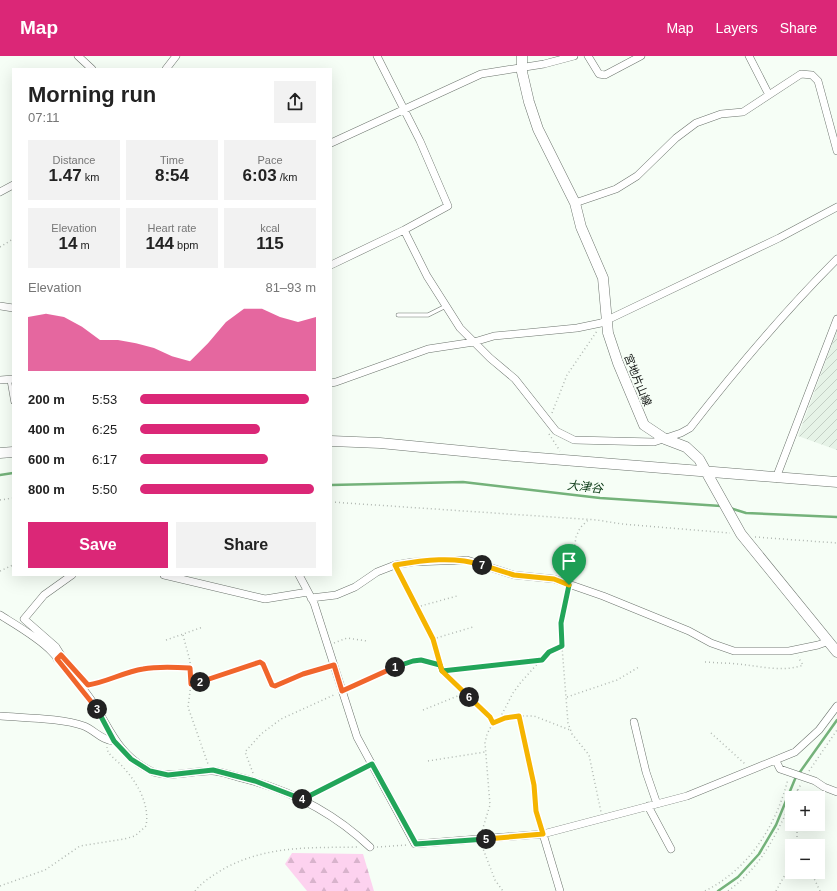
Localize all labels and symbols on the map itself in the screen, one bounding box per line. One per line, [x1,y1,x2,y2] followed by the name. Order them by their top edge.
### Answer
[622,352,654,408] street label: 宮地片山線
[566,478,605,496] water label: 大津谷
[552,544,586,585] pin
[472,555,492,575] pin: 7
[385,657,405,677] pin: 1
[190,672,210,692] pin: 2
[459,687,479,707] pin: 6
[87,699,107,719] pin: 3
[292,789,312,809] pin: 4
[476,829,496,849] pin: 5

